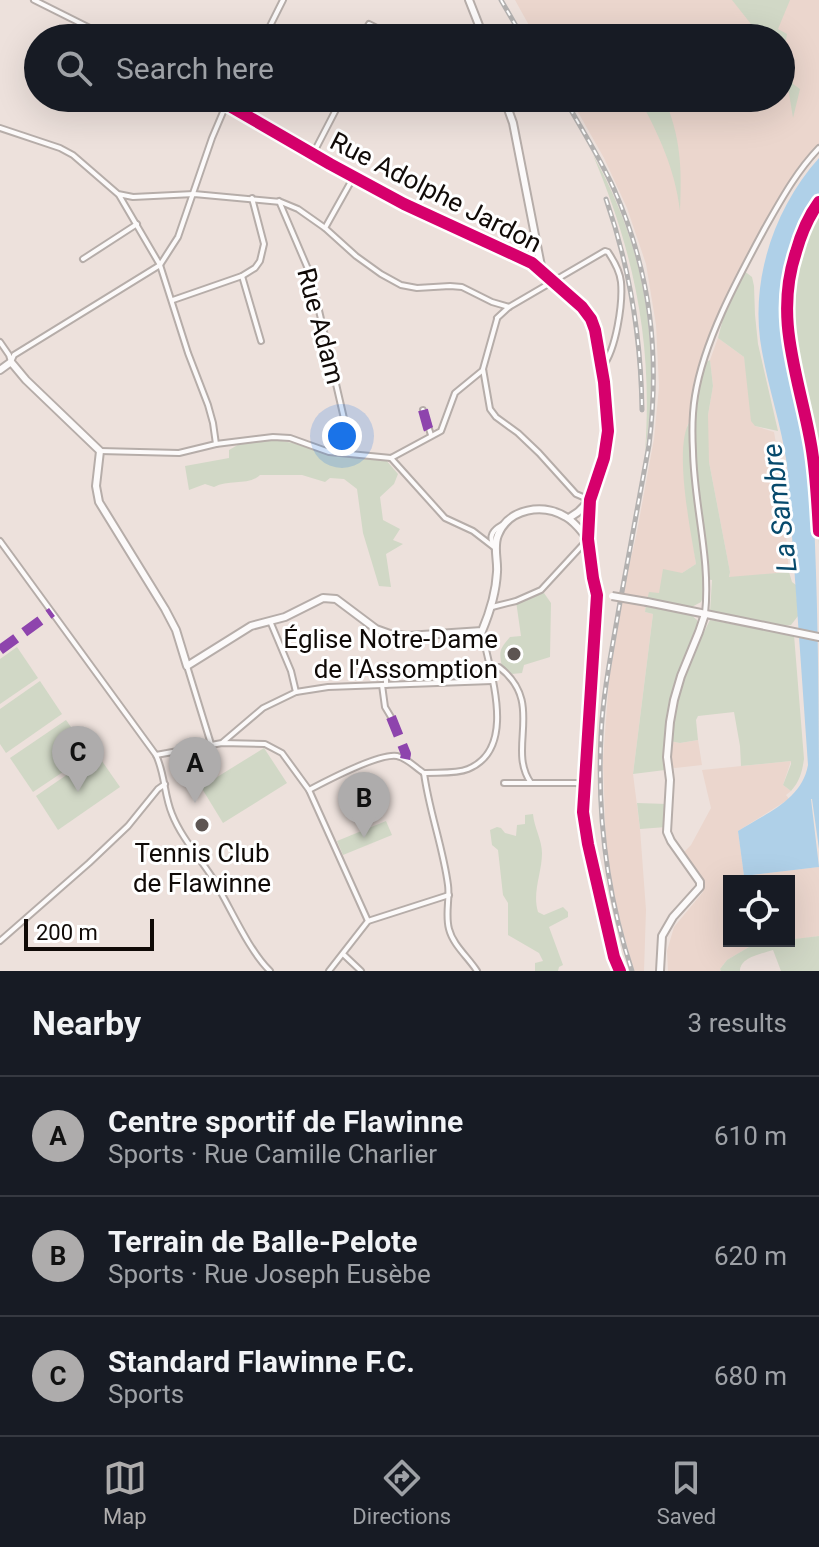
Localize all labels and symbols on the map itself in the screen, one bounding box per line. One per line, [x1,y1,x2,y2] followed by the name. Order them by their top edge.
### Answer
[325,126,547,258] street label: Rue Adolphe Jardon
[291,265,351,387] street label: Rue Adam
[322,416,362,456] your location
[755,442,804,574] water label: La Sambre
[283,624,498,684] place label: Église Notre-Dame de l'Assomption
[505,645,523,663] marker: Église Notre-Dame de l'Assomption
[52,726,104,792] pin: C
[169,737,221,803] pin: A
[338,772,390,838] pin: B
[193,816,211,834] marker: Tennis Club de Flawinne
[133,838,271,898] place label: Tennis Club de Flawinne
[24,915,154,951] scale bar

